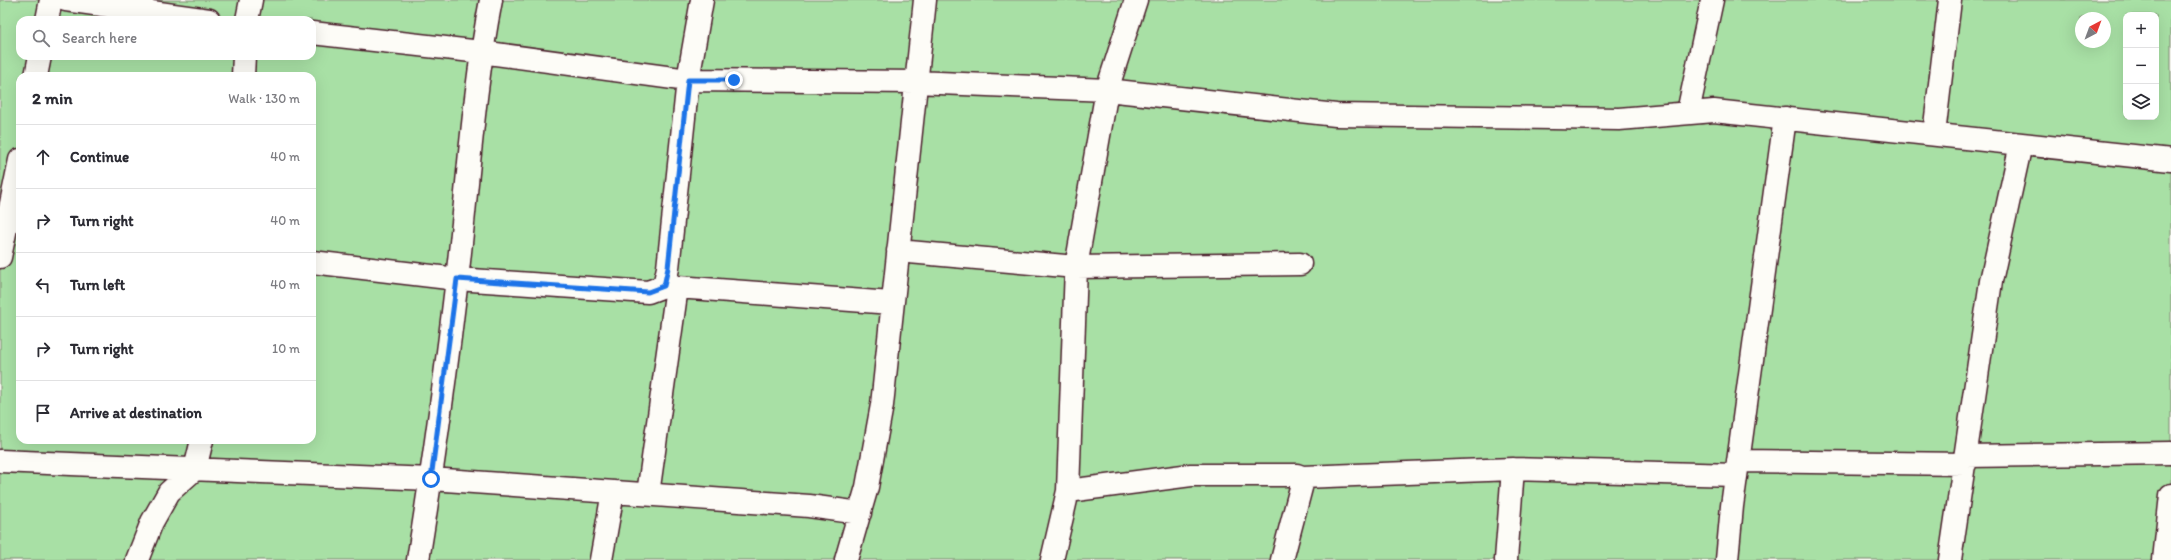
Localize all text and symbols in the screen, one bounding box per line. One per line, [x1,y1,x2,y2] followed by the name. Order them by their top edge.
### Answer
[2075,12,2111,48] north arrow
[2123,12,2159,120] map controls
[2123,12,2159,48] button: +
[16,16,316,60] search box
[30,27,52,49] icon: search
[62,29,137,47] text: Search here
[2123,48,2159,84] button: −
[725,71,743,89] route end
[2123,84,2159,120] button: layers
[32,88,72,108] text: 2 min
[228,91,300,106] text: Walk · 130 m
[32,146,54,168] icon: ahead
[70,148,129,166] text: Continue
[270,149,300,164] text: 40 m
[32,210,54,232] icon: right
[70,212,134,230] text: Turn right
[270,213,300,228] text: 40 m
[32,274,54,296] icon: left
[70,276,125,294] text: Turn left
[270,277,300,292] text: 40 m
[32,338,54,360] icon: right
[70,340,134,358] text: Turn right
[272,341,300,356] text: 10 m
[32,402,54,424] icon: arrive
[70,404,202,422] text: Arrive at destination
[422,470,440,488] route start

